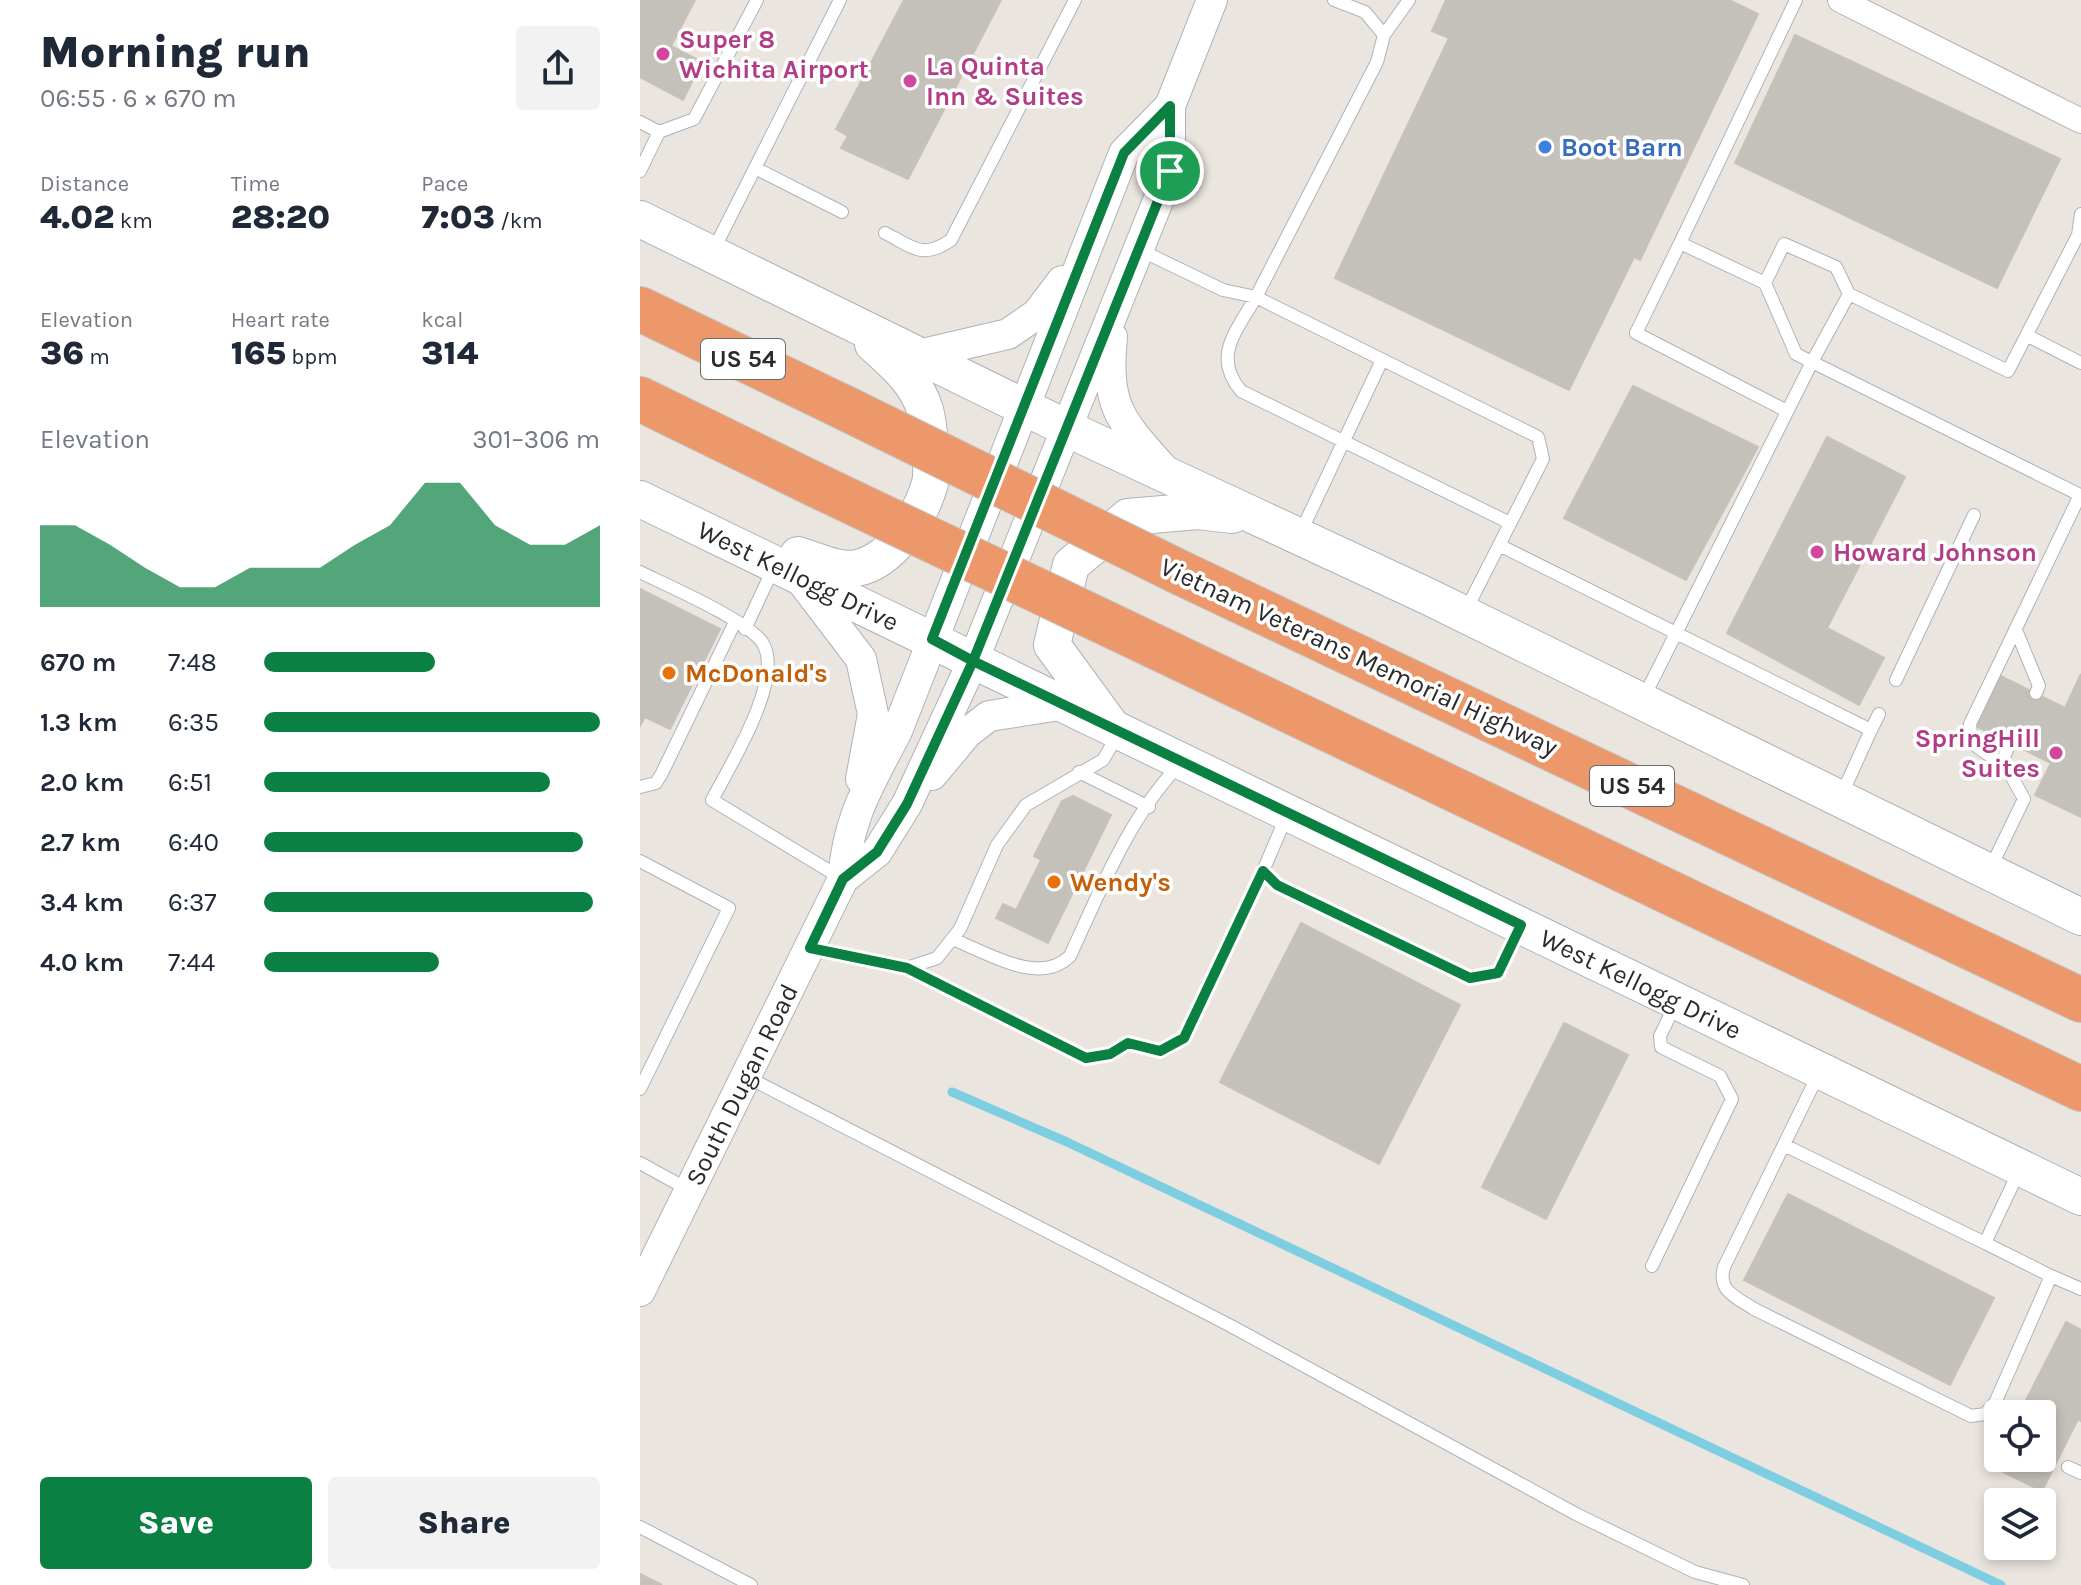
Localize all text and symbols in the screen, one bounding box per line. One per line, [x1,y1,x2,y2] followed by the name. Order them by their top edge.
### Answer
[679,24,869,85] place label: Super 8 Wichita Airport
[516,26,600,110] button: share
[40,27,311,78] text: Morning run
[654,45,672,63] marker: Super 8 Wichita Airport
[926,51,1084,112] place label: La Quinta Inn & Suites
[901,72,919,90] marker: La Quinta Inn & Suites
[40,83,237,114] text: 06:55 · 6 × 670 m
[1561,132,1683,163] place label: Boot Barn
[1136,137,1204,205] pin
[1536,138,1554,156] marker: Boot Barn
[1148,149,1192,193] icon: arrive
[40,171,129,197] text: Distance
[231,171,280,197] text: Time
[421,171,468,197] text: Pace
[40,197,115,237] text: 4.02
[231,197,330,237] text: 28:20
[421,197,495,237] text: 7:03
[115,208,153,234] text: km
[495,208,543,234] text: /km
[40,307,133,333] text: Elevation
[231,307,330,333] text: Heart rate
[421,307,463,333] text: kcal
[40,333,84,373] text: 36
[231,333,286,373] text: 165
[421,333,478,373] text: 314
[701,339,785,379] road number: US 54
[84,344,110,370] text: m
[286,344,338,370] text: bpm
[40,424,150,455] text: Elevation
[472,424,600,455] text: 301–306 m
[693,514,904,638] street label: West Kellogg Drive
[1833,537,2037,568] place label: Howard Johnson
[1808,543,1826,561] marker: Howard Johnson
[1155,551,1563,763] street label: Vietnam Veterans Memorial Highway
[40,647,116,678] text: 670 m
[168,647,217,678] text: 7:48
[685,658,828,689] place label: McDonald's
[660,664,678,682] marker: McDonald's
[40,707,118,738] text: 1.3 km
[168,707,219,738] text: 6:35
[1915,723,2040,784] place label: SpringHill Suites
[2047,744,2065,762] marker: SpringHill Suites
[1590,766,1674,806] road number: US 54
[40,767,124,798] text: 2.0 km
[168,767,212,798] text: 6:51
[40,827,121,858] text: 2.7 km
[168,827,219,858] text: 6:40
[1070,867,1171,898] place label: Wendy's
[1045,873,1063,891] marker: Wendy's
[40,887,124,918] text: 3.4 km
[168,887,216,918] text: 6:37
[1535,922,1746,1046] street label: West Kellogg Drive
[40,947,124,978] text: 4.0 km
[168,947,215,978] text: 7:44
[679,979,804,1191] street label: South Dugan Road
[1984,1400,2056,1560] map controls
[1984,1400,2056,1472] button: locate
[40,1477,312,1569] button: Save
[328,1477,600,1569] button: Share
[1984,1488,2056,1560] button: layers

